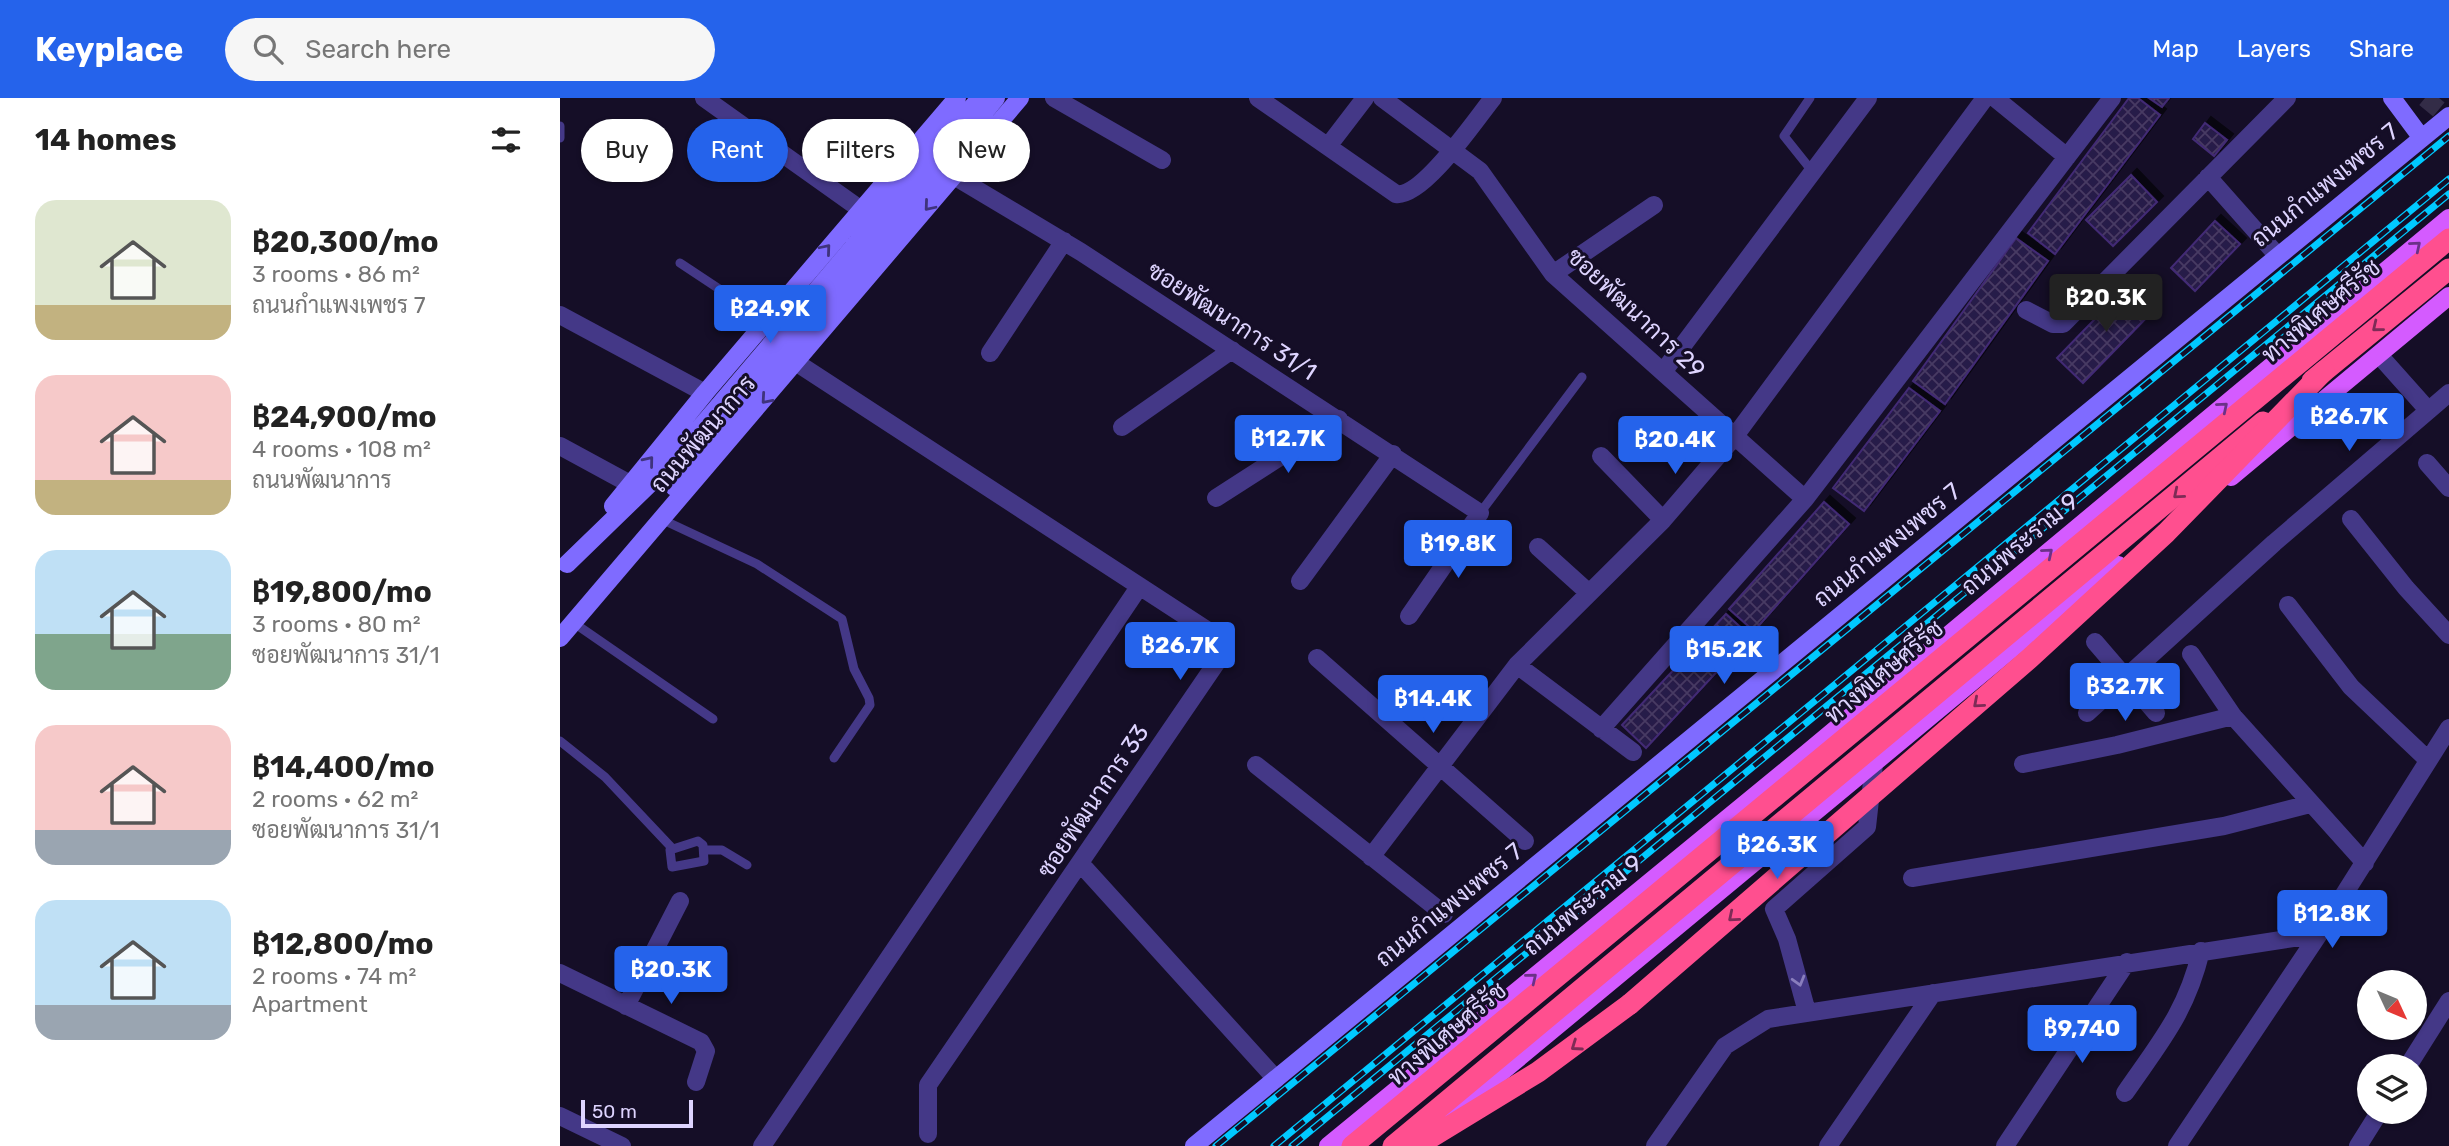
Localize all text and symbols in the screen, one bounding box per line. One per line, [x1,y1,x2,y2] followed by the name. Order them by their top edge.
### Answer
[225,18,715,81] search box
[35,30,183,69] text: Keyplace
[249,30,287,68] icon: search
[305,34,451,65] text: Search here
[2152,35,2199,63] text: Map
[2237,35,2311,63] text: Layers
[2349,35,2414,63] text: Share
[2246,117,2404,253] street label: ถนนกำแพงเพชร 7
[581,119,673,182] chip: Buy
[687,119,788,182] chip: Rent
[802,119,919,182] chip: Filters
[933,119,1030,182] chip: New
[487,121,525,159] icon: filters
[35,122,177,158] text: 14 homes
[924,199,937,211] one-way arrow
[252,224,438,260] text: ฿20,300/mo
[91,228,175,312] icon: home
[2409,241,2421,254] one-way arrow
[1561,242,1711,384] street label: ซอยพัฒนาการ 29
[818,245,830,258] one-way arrow
[2255,253,2386,369] street label: ทางพิเศษศรีรัช
[1142,256,1322,386] street label: ซอยพัฒนาการ 31/1
[252,260,420,288] text: 3 rooms · 86 m²
[2049,274,2163,334] pin: ฿20.3K
[2065,283,2147,311] text: ฿20.3K
[713,286,827,345] pin: ฿24.9K
[252,291,426,319] text: ถนนกำแพงเพชร 7
[730,294,810,322] text: ฿24.9K
[2373,319,2385,332] one-way arrow
[645,370,761,498] street label: ถนนพัฒนาการ
[762,391,774,404] one-way arrow
[2292,394,2406,453] pin: ฿26.7K
[252,399,437,435] text: ฿24,900/mo
[2310,402,2388,430] text: ฿26.7K
[91,403,175,487] icon: home
[2214,403,2227,415] one-way arrow
[1231,416,1345,475] pin: ฿12.7K
[1618,416,1732,476] pin: ฿20.4K
[1251,424,1325,452] text: ฿12.7K
[1634,425,1716,453] text: ฿20.4K
[252,435,431,463] text: 4 rooms · 108 m²
[641,457,653,470] one-way arrow
[252,466,392,494] text: ถนนพัฒนาการ
[1808,477,1966,613] street label: ถนนกำแพงเพชร 7
[2173,486,2185,499] one-way arrow
[1956,487,2084,601] street label: ถนนพระราม 9
[1401,520,1515,580] pin: ฿19.8K
[1420,529,1496,557] text: ฿19.8K
[2040,548,2052,561] one-way arrow
[252,574,432,610] text: ฿19,800/mo
[91,578,175,662] icon: home
[252,610,421,638] text: 3 rooms · 80 m²
[1818,614,1949,730] street label: ทางพิเศษศรีรัช
[1123,622,1237,682] pin: ฿26.7K
[1667,626,1781,686] pin: ฿15.2K
[1141,631,1219,659] text: ฿26.7K
[1686,635,1762,663] text: ฿15.2K
[252,641,440,669] text: ซอยพัฒนาการ 31/1
[2068,664,2182,723] pin: ฿32.7K
[2086,672,2164,700] text: ฿32.7K
[1376,676,1490,735] pin: ฿14.4K
[1394,684,1472,712] text: ฿14.4K
[1974,695,1987,708] one-way arrow
[1031,719,1155,883] street label: ซอยพัฒนาการ 33
[252,749,435,785] text: ฿14,400/mo
[91,753,175,837] icon: home
[252,785,418,813] text: 2 rooms · 62 m²
[252,816,440,844] text: ซอยพัฒนาการ 31/1
[1720,822,1834,881] pin: ฿26.3K
[1737,830,1817,858] text: ฿26.3K
[1370,837,1528,973] street label: ถนนกำแพงเพชร 7
[1518,849,1648,961] street label: ถนนพระราม 9
[2275,890,2389,950] pin: ฿12.8K
[2293,899,2371,927] text: ฿12.8K
[1728,909,1741,921] one-way arrow
[252,926,434,962] text: ฿12,800/mo
[91,928,175,1012] icon: home
[614,946,728,1006] pin: ฿20.3K
[630,955,712,983] text: ฿20.3K
[252,962,416,990] text: 2 rooms · 74 m²
[2357,970,2427,1040] north arrow
[2357,970,2427,1124] map controls
[1524,974,1537,986] one-way arrow
[1790,975,1805,987] one-way arrow
[1381,976,1512,1092] street label: ทางพิเศษศรีรัช
[252,990,368,1018] text: Apartment
[2025,1006,2139,1065] pin: ฿9,740
[2044,1014,2120,1042] text: ฿9,740
[1571,1038,1584,1050] one-way arrow
[2357,1054,2427,1124] button: layers
[581,1097,693,1129] scale bar
[592,1100,637,1123] text: 50 m

